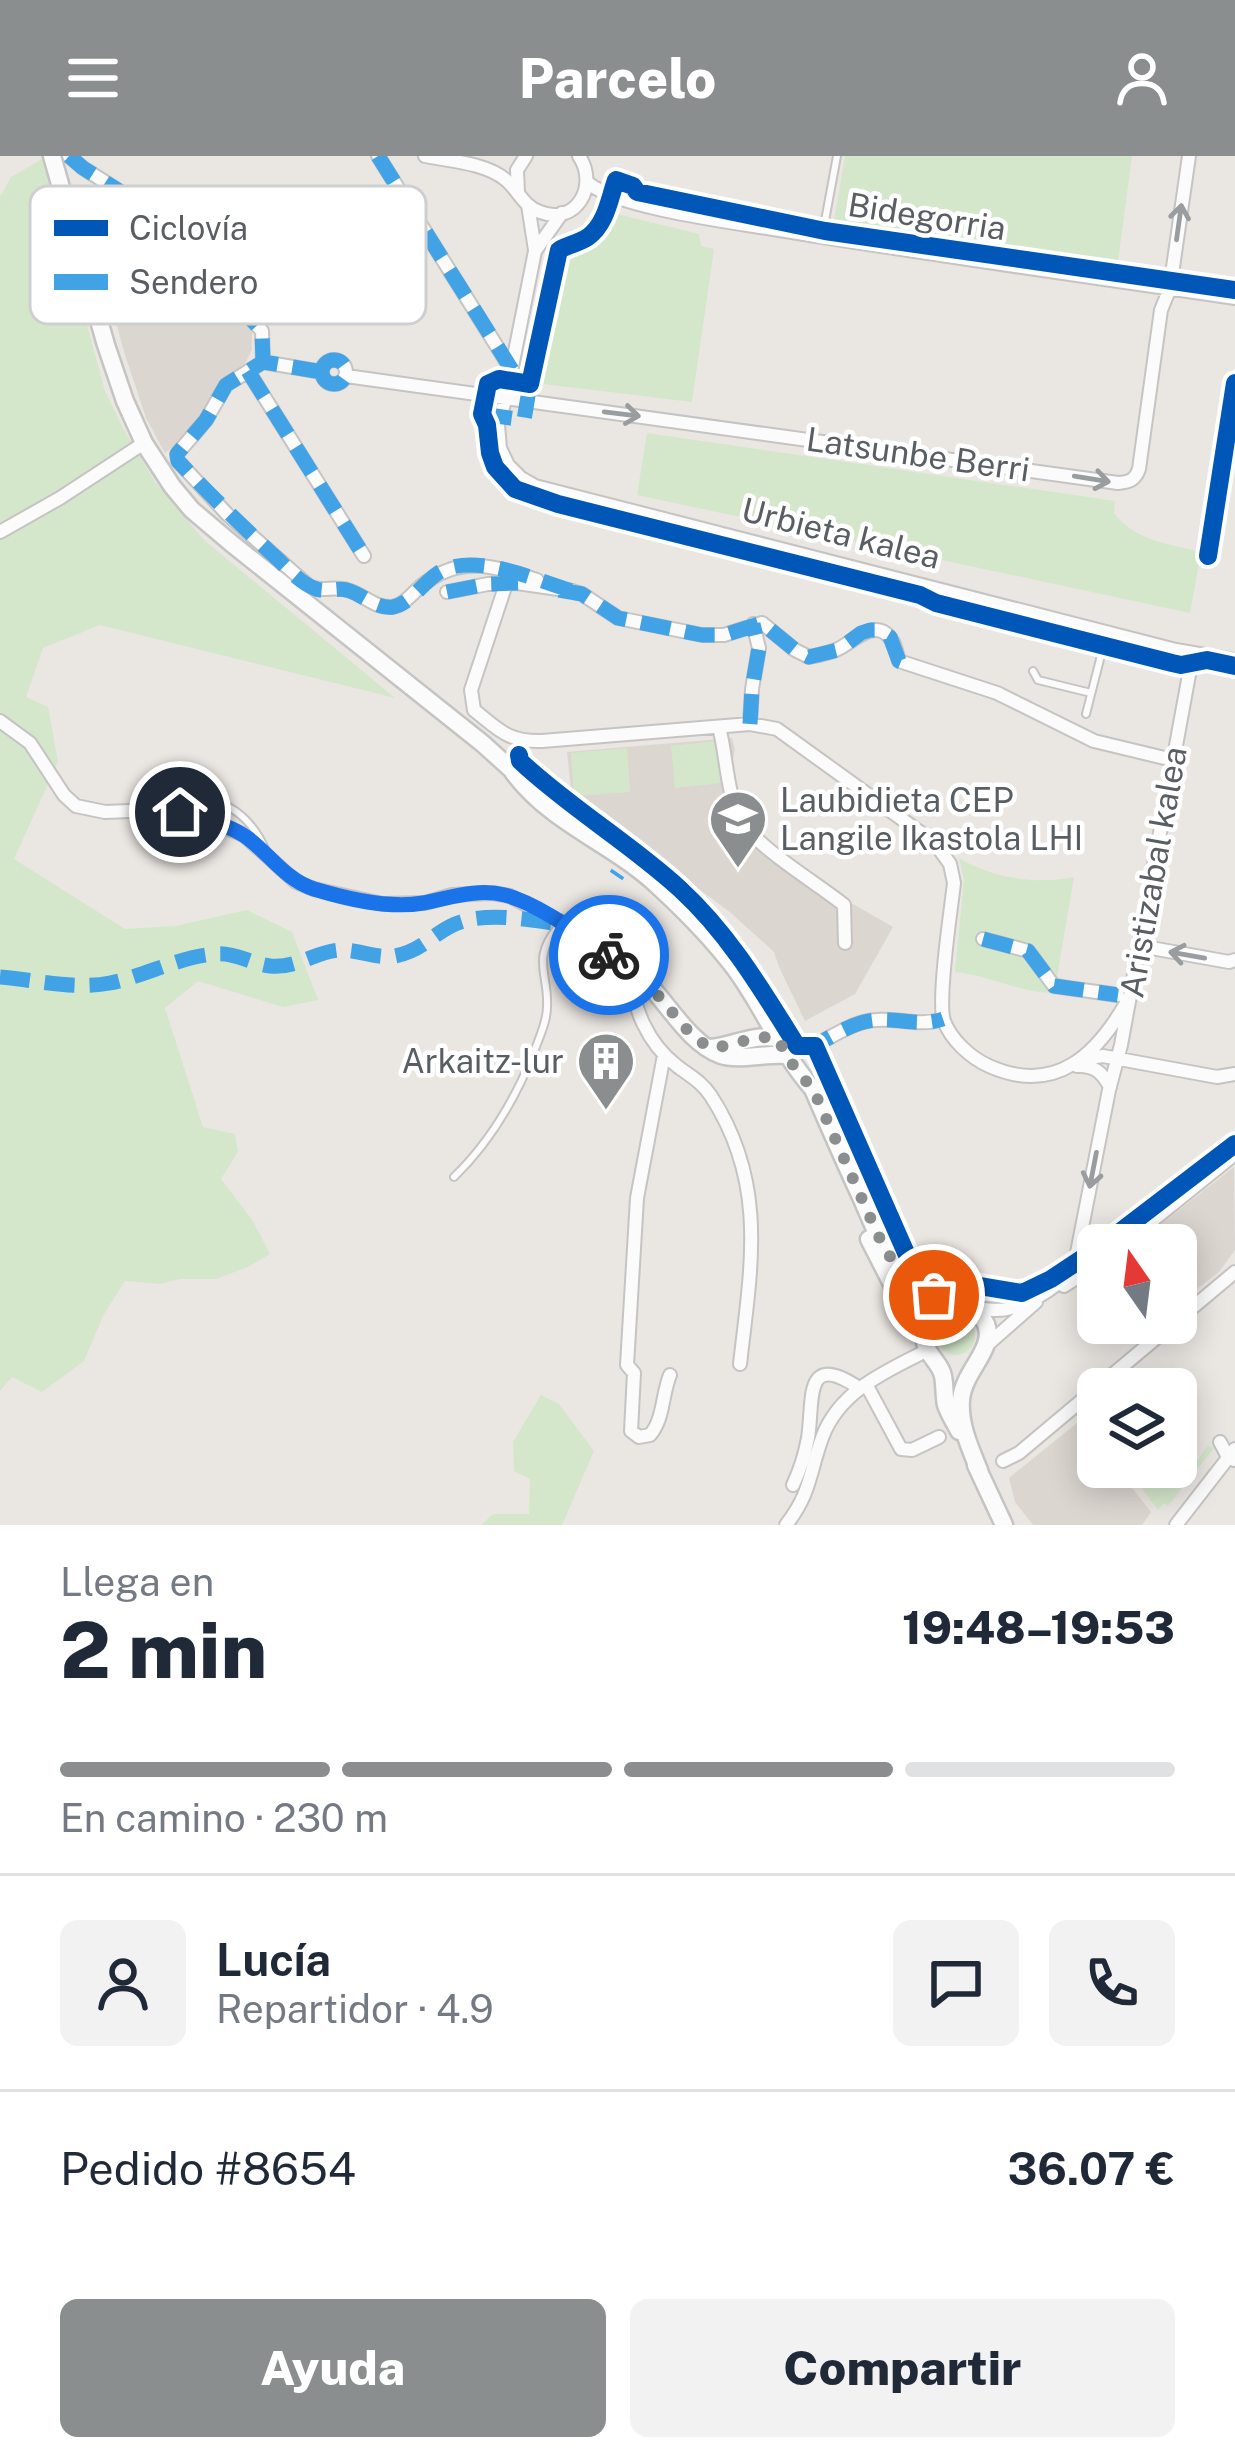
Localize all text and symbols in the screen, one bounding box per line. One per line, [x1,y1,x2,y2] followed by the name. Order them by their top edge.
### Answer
[60,45,126,111] icon: menu
[1109,45,1175,111] icon: person
[519,47,716,110] text: Parcelo
[845,185,1009,247] street label: Bidegorria
[30,186,426,324] legend
[1168,203,1191,242] one-way arrow
[129,209,248,247] text: Ciclovía
[129,263,259,301] text: Sendero
[602,403,641,425] one-way arrow
[804,420,1032,488] street label: Latsunbe Berri
[1071,468,1110,491] one-way arrow
[738,490,944,576] street label: Urbieta kalea
[1112,744,1194,1000] street label: Aristizabal kalea
[129,761,231,863] pin
[147,779,213,845] icon: home
[780,781,1083,857] place label: Laubidieta CEP Langile Ikastola LHI
[707,788,769,870] school or university icon: Laubidieta CEP Langile Ikastola LHI
[549,895,669,1015] courier
[576,922,642,988] icon: bike
[1169,942,1208,965] one-way arrow
[575,1030,637,1112] building icon: Arkaitz-lur
[401,1042,564,1080] place label: Arkaitz-lur
[1081,1150,1103,1189] one-way arrow
[1077,1224,1197,1344] north arrow
[1077,1224,1197,1488] map controls
[883,1244,985,1346] pin
[901,1262,967,1328] icon: bag
[1077,1368,1197,1488] button: layers
[60,1559,214,1605] text: Llega en
[902,1601,1175,1654] text: 19:48–19:53
[60,1604,267,1696] text: 2 min
[60,1795,388,1841] text: En camino · 230 m
[60,1920,186,2046] button: person
[893,1920,1019,2046] button: chat
[1049,1920,1175,2046] button: phone
[216,1933,331,1986] text: Lucía
[216,1986,494,2032] text: Repartidor · 4.9
[60,2142,356,2195] text: Pedido #8654
[1007,2142,1175,2195] text: 36.07 €
[60,2299,606,2437] button: Ayuda
[630,2299,1175,2437] button: Compartir

